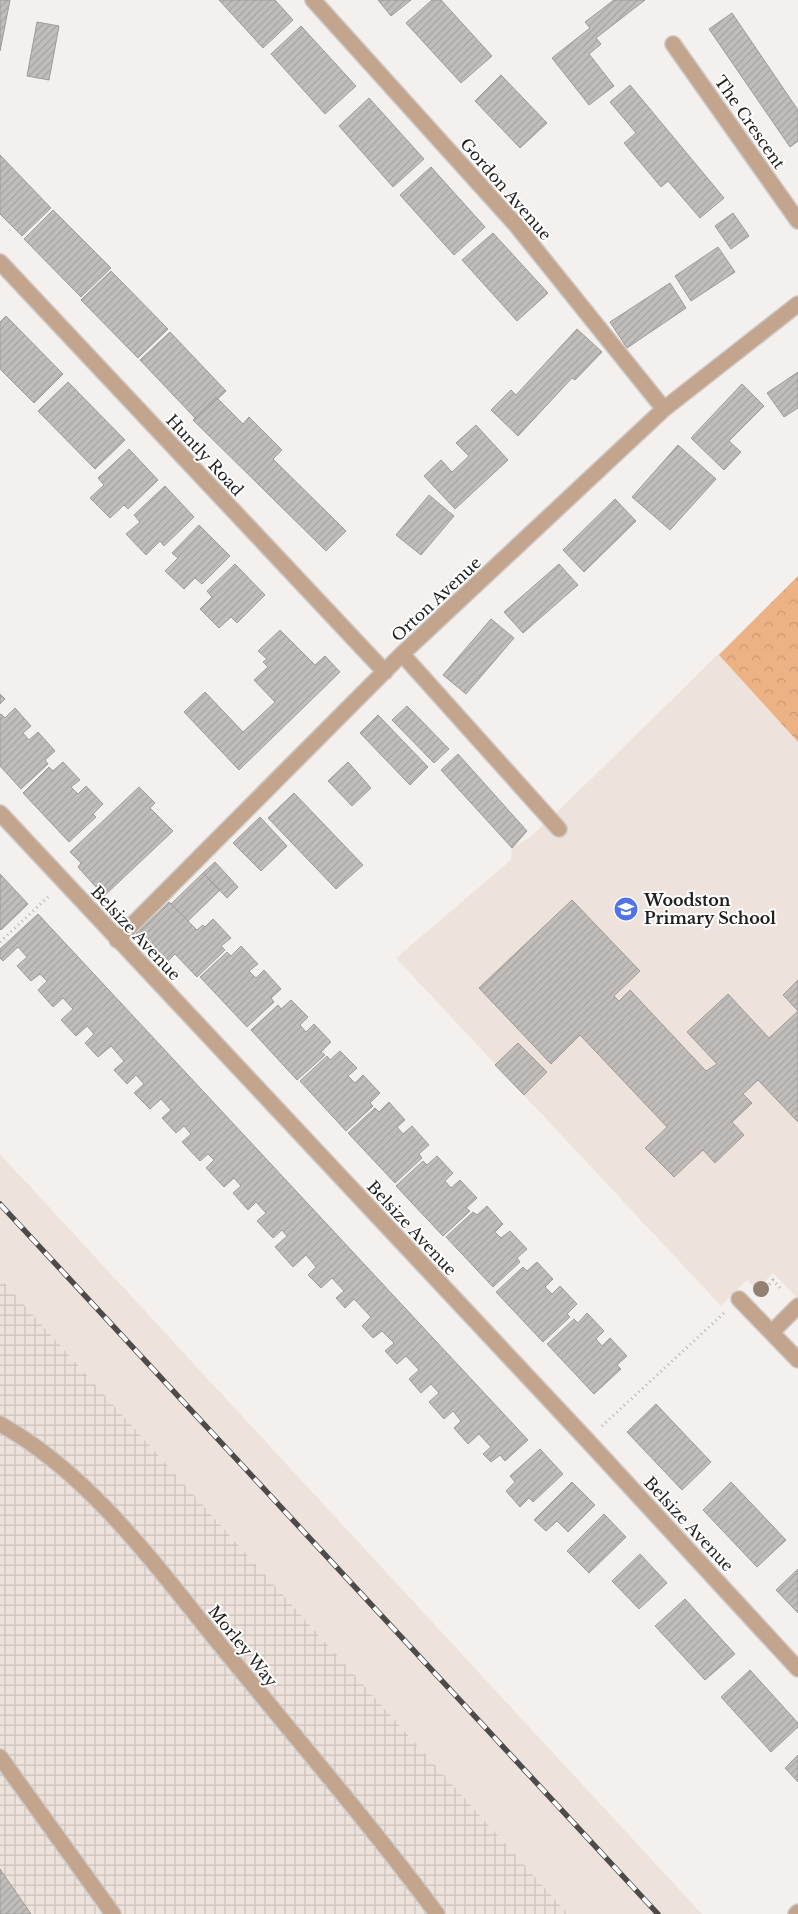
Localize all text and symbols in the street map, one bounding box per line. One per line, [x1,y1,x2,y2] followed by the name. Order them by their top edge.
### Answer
[711,72,789,172] street label: The Crescent
[456,134,556,244] street label: Gordon Avenue
[162,410,248,500] street label: Huntly Road
[387,552,485,646] street label: Orton Avenue
[87,881,185,985] street label: Belsize Avenue
[643,890,776,928] place label: Woodston Primary School
[613,896,639,922] school or university icon: Woodston Primary School
[363,1176,461,1280] street label: Belsize Avenue
[640,1472,738,1576] street label: Belsize Avenue
[204,1601,282,1691] street label: Morley Way

